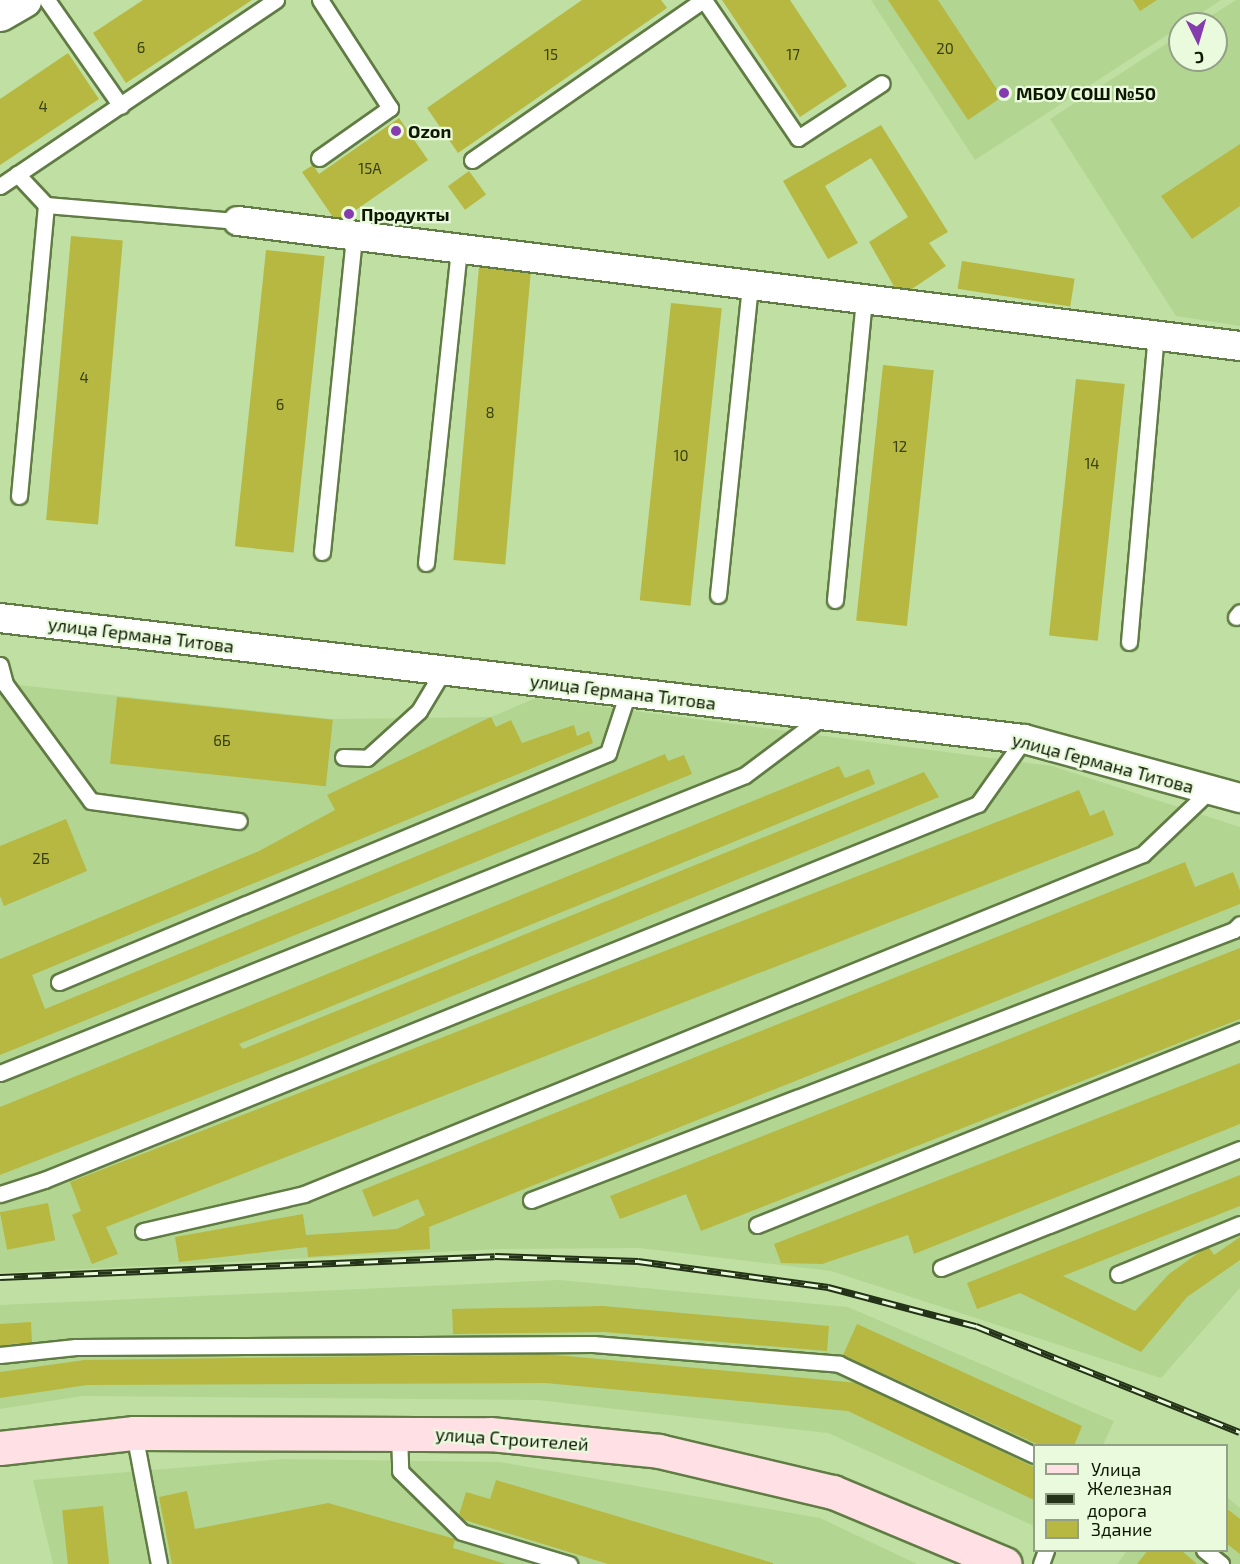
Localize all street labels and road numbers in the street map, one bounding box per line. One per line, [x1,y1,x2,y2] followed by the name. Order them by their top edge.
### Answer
[47,613,235,657] street label: улица Германа Титова
[529,670,717,714] street label: улица Германа Титова
[1010,728,1196,798] street label: улица Германа Титова
[435,1423,589,1455] street label: улица Строителей

